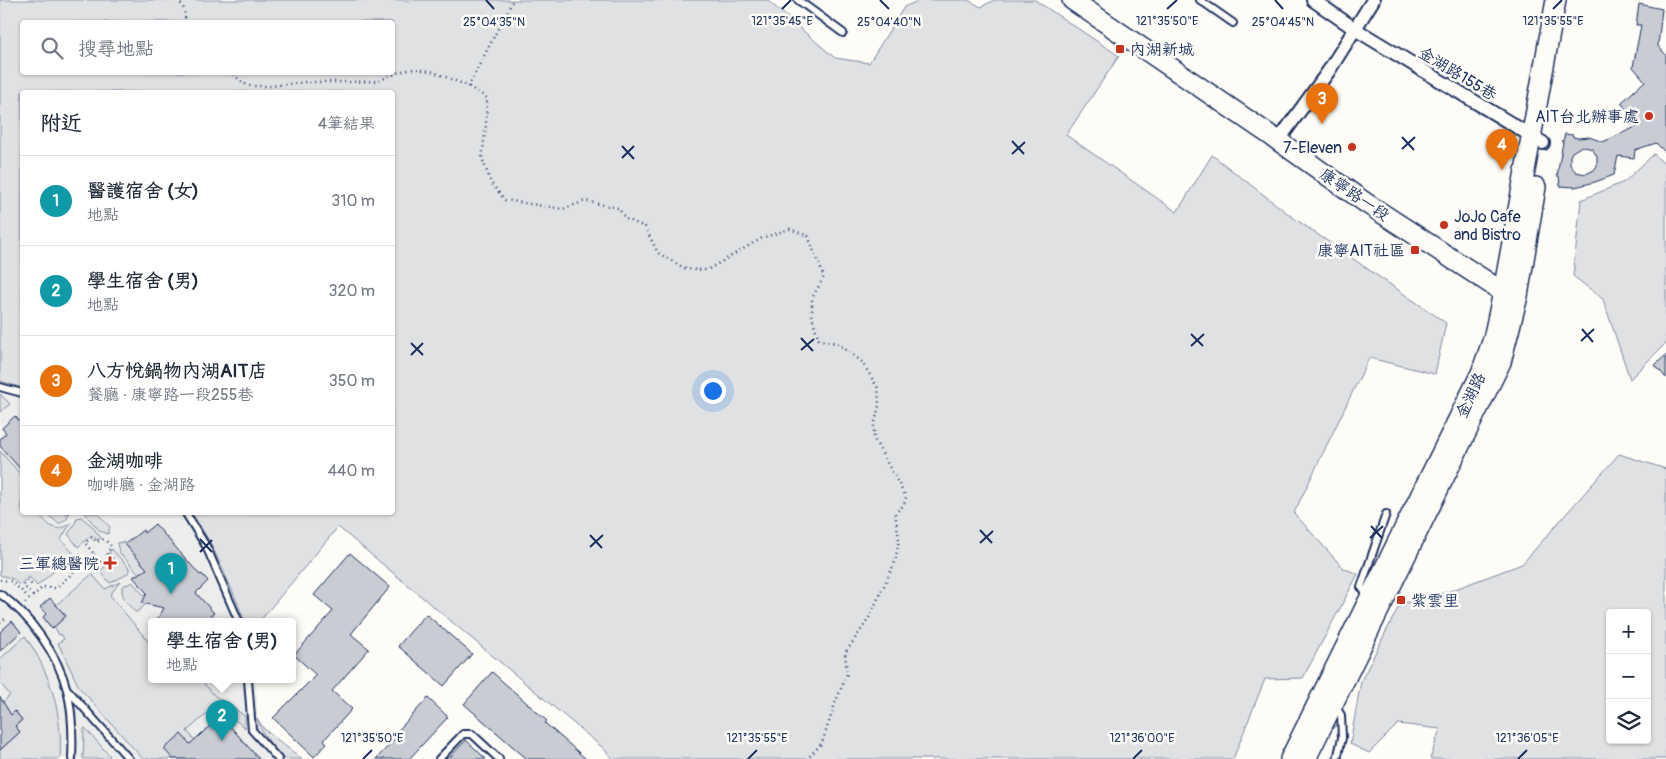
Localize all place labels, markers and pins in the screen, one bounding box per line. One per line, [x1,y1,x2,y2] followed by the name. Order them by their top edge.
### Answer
[1130,40,1194,60] place label: 內湖新城
[1114,43,1126,55] marker: 內湖新城
[1306,83,1338,124] pin: 3
[1535,107,1639,127] place label: AIT台北辦事處
[1643,110,1655,122] marker: AIT台北辦事處
[1486,129,1518,170] pin: 4
[1283,138,1342,158] place label: 7-Eleven
[1346,141,1358,153] marker: 7-Eleven
[1454,207,1521,245] place label: JoJo Cafe and Bistro
[1438,219,1450,231] marker: JoJo Cafe and Bistro
[1317,241,1405,261] place label: 康寧AIT社區
[1409,244,1421,256] marker: 康寧AIT社區
[155,553,187,594] pin: 1
[19,554,99,574] place label: 三軍總醫院
[103,556,117,570] marker: 三軍總醫院
[1411,591,1459,611] place label: 紫雲里
[1395,594,1407,606] marker: 紫雲里
[206,700,238,741] pin: 2

